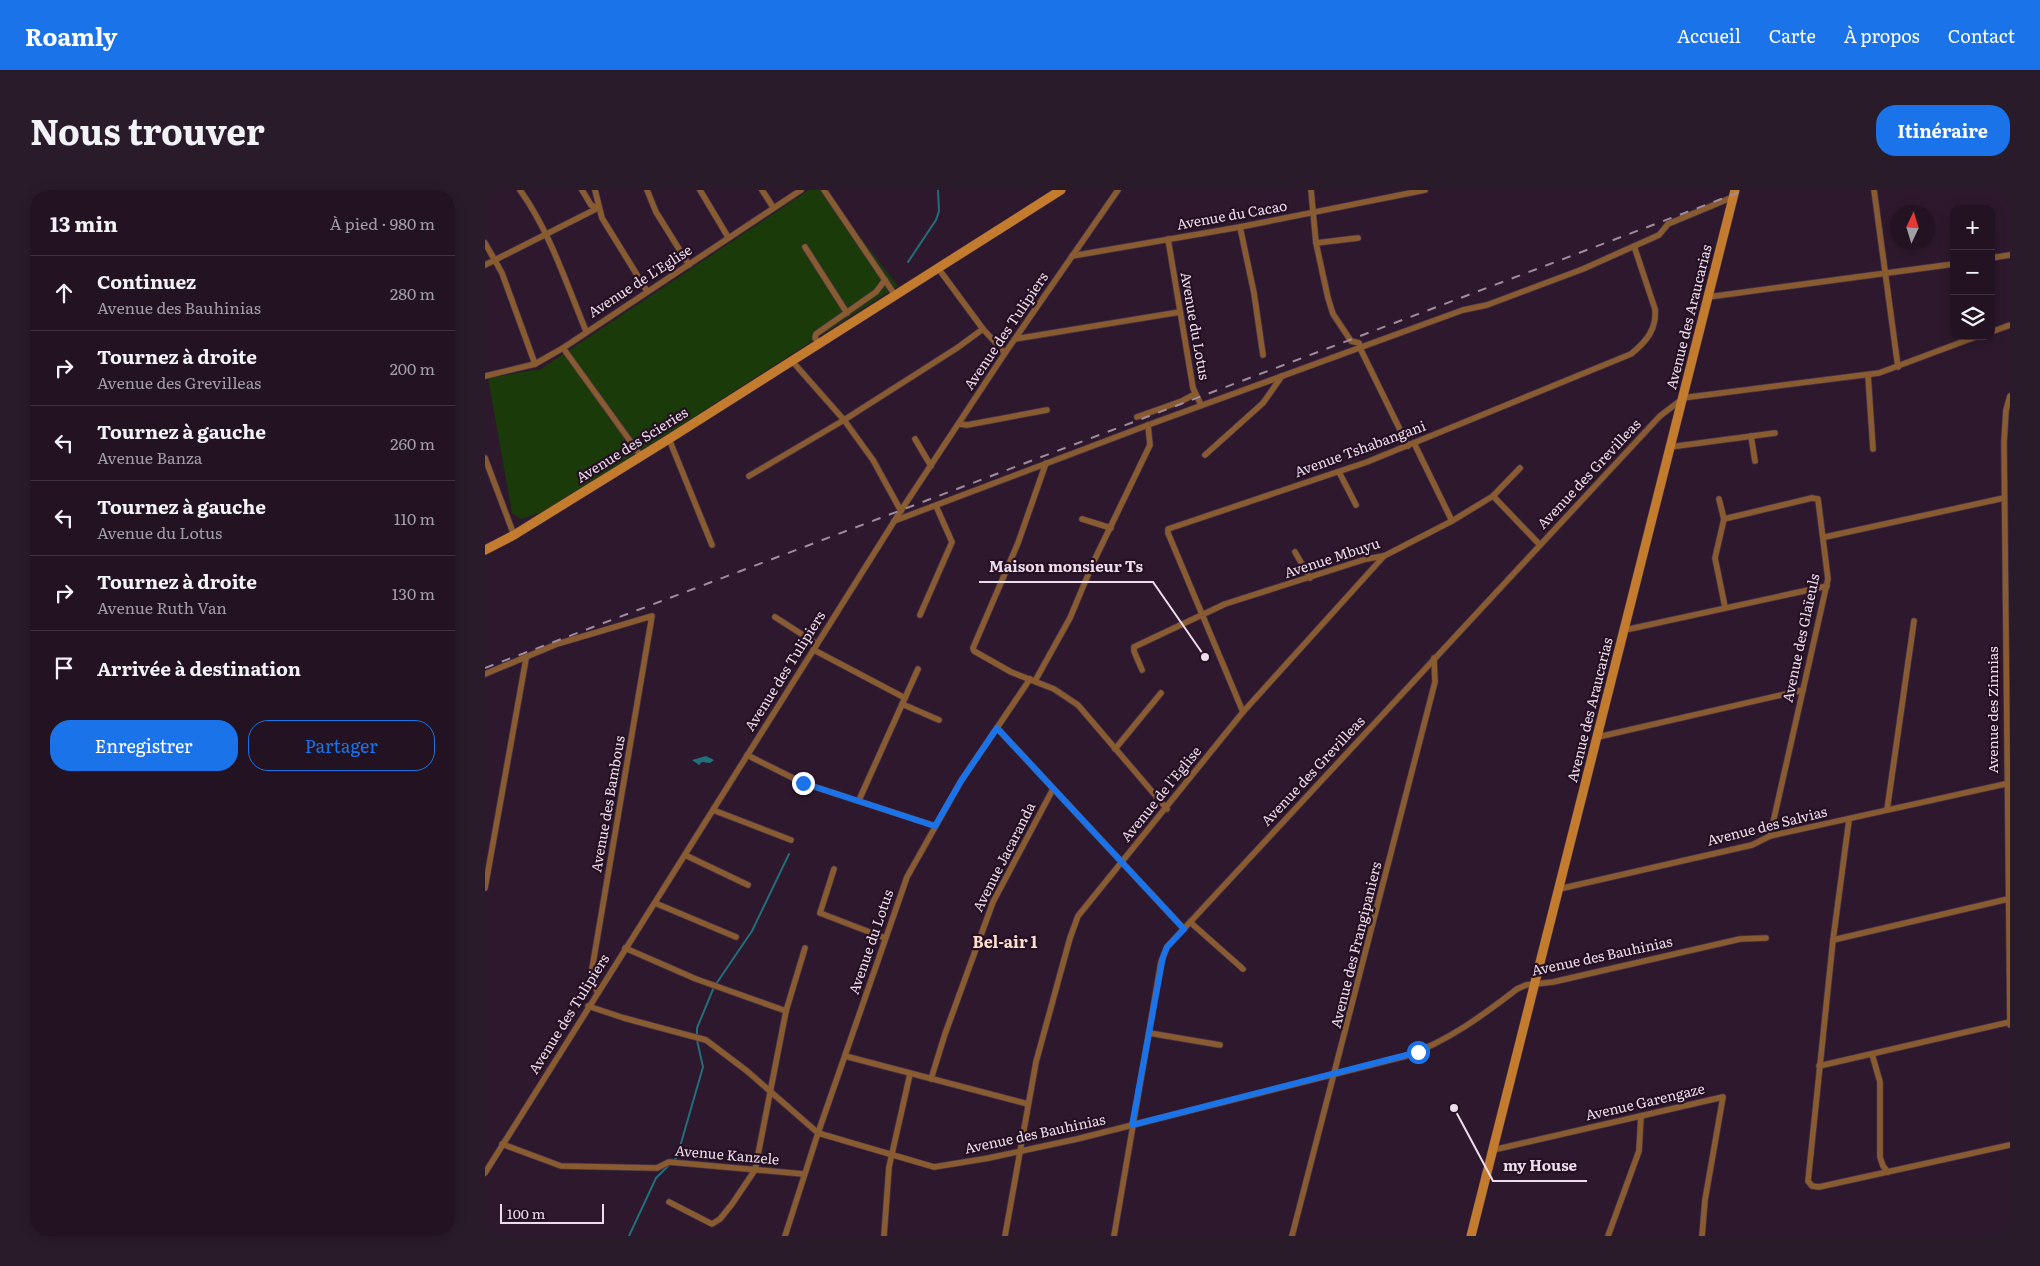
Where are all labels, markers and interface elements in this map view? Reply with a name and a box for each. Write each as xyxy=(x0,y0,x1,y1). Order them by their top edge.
text: Roamly xyxy=(25,18,118,53)
text: Accueil xyxy=(1677,22,1741,49)
text: Carte xyxy=(1769,22,1816,49)
text: À propos xyxy=(1844,22,1920,49)
text: Contact xyxy=(1948,22,2015,49)
text: Nous trouver xyxy=(30,104,265,156)
button: Itinéraire xyxy=(1876,105,2010,156)
street label: Avenue du Cacao xyxy=(1175,194,1289,234)
north arrow xyxy=(1890,205,1935,250)
map controls xyxy=(1950,205,1995,340)
button: + xyxy=(1950,205,1995,250)
text: 13 min xyxy=(50,207,118,238)
text: À pied · 980 m xyxy=(330,211,435,235)
street label: Avenue de L'Eglise xyxy=(584,239,695,321)
street label: Avenue des Araucarias xyxy=(1660,242,1716,391)
button: − xyxy=(1950,250,1995,295)
text: Continuez xyxy=(97,267,196,295)
street label: Avenue des Tulipiers xyxy=(958,268,1052,393)
street label: Avenue du Lotus xyxy=(1177,270,1215,382)
icon: ahead xyxy=(50,279,78,307)
text: 280 m xyxy=(390,281,435,305)
text: Avenue des Bauhinias xyxy=(97,295,261,319)
button: layers xyxy=(1950,295,1995,340)
text: Tournez à droite xyxy=(97,342,257,370)
icon: right xyxy=(50,354,78,382)
text: 200 m xyxy=(390,356,435,380)
text: Avenue des Grevilleas xyxy=(97,370,261,394)
street label: Avenue des Scieries xyxy=(572,402,691,487)
street label: Avenue des Grevilleas xyxy=(1532,414,1645,533)
street label: Avenue Tshabangani xyxy=(1291,415,1428,481)
text: Tournez à gauche xyxy=(97,417,266,445)
icon: left xyxy=(50,429,78,457)
text: 260 m xyxy=(390,431,435,455)
text: Avenue Banza xyxy=(97,445,202,469)
text: Tournez à gauche xyxy=(97,492,266,520)
icon: left xyxy=(50,504,78,532)
text: 110 m xyxy=(394,506,435,530)
text: Avenue du Lotus xyxy=(97,520,222,544)
street label: Avenue Mbuyu xyxy=(1281,532,1382,582)
callout: Maison monsieur Ts xyxy=(979,552,1153,582)
text: Maison monsieur Ts xyxy=(989,554,1144,577)
text: Tournez à droite xyxy=(97,567,257,595)
street label: Avenue des Glaïeuls xyxy=(1777,572,1823,704)
icon: right xyxy=(50,579,78,607)
text: 130 m xyxy=(392,581,435,605)
text: Avenue Ruth Van xyxy=(97,595,227,619)
street label: Avenue des Tulipiers xyxy=(739,607,829,734)
street label: Avenue des Araucarias xyxy=(1561,635,1617,784)
street label: Avenue des Zinnias xyxy=(1982,646,2002,774)
icon: arrive xyxy=(50,654,78,682)
text: Arrivée à destination xyxy=(97,654,301,682)
street label: Avenue des Grevilleas xyxy=(1256,711,1369,830)
button: Enregistrer xyxy=(50,720,238,771)
button: Partager xyxy=(248,720,435,771)
street label: Avenue des Bambous xyxy=(585,734,629,874)
street label: Avenue de l'Eglise xyxy=(1115,741,1205,846)
route end xyxy=(792,772,815,795)
street label: Avenue Jacaranda xyxy=(967,798,1040,915)
street label: Avenue des Salvias xyxy=(1705,800,1829,850)
street label: Avenue des Frangipaniers xyxy=(1325,860,1385,1030)
street label: Avenue du Lotus xyxy=(843,887,897,997)
district label: Bel-air 1 xyxy=(973,929,1038,953)
street label: Avenue des Bauhinias xyxy=(1530,930,1674,980)
street label: Avenue des Tulipiers xyxy=(523,950,613,1077)
route start xyxy=(1407,1041,1430,1064)
street label: Avenue Garengaze xyxy=(1583,1078,1706,1124)
street label: Avenue des Bauhinias xyxy=(963,1108,1107,1158)
street label: Avenue Kanzele xyxy=(674,1139,780,1169)
callout: my House xyxy=(1493,1151,1587,1181)
text: my House xyxy=(1503,1153,1578,1176)
scale bar xyxy=(500,1201,604,1224)
text: 100 m xyxy=(507,1203,545,1223)

